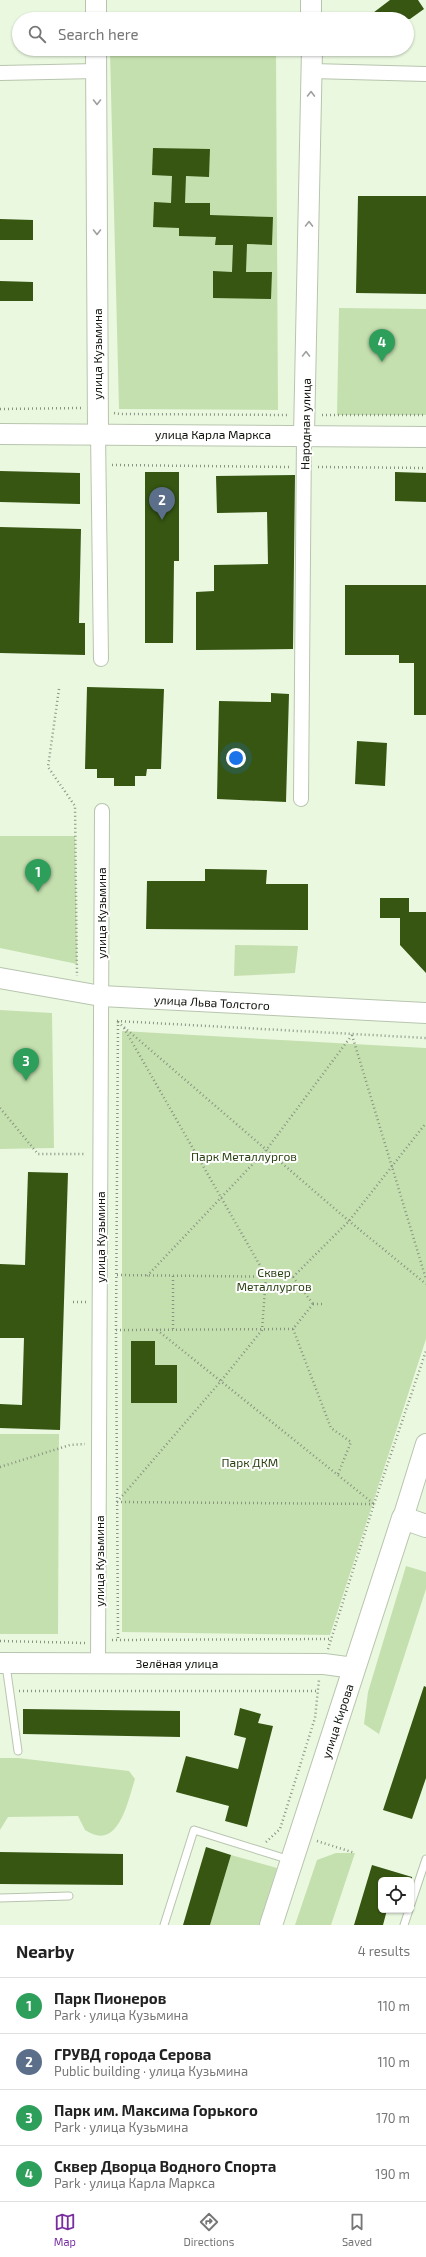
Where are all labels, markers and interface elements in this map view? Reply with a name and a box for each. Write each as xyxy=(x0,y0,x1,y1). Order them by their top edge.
search box xyxy=(12,12,414,56)
icon: search xyxy=(26,23,48,45)
text: Search here xyxy=(58,25,139,43)
one-way arrow xyxy=(307,91,316,97)
one-way arrow xyxy=(93,99,101,105)
one-way arrow xyxy=(304,221,313,227)
one-way arrow xyxy=(93,229,101,235)
street label: улица Кузьмина xyxy=(90,308,105,400)
pin: 4 xyxy=(369,329,395,362)
one-way arrow xyxy=(302,351,310,357)
street label: Народная улица xyxy=(297,378,314,470)
street label: улица Карла Маркса xyxy=(155,427,271,442)
pin: 2 xyxy=(149,487,175,520)
your location xyxy=(226,748,246,768)
pin: 1 xyxy=(25,859,51,892)
street label: улица Кузьмина xyxy=(94,867,109,959)
street label: улица Льва Толстого xyxy=(154,992,270,1013)
pin: 3 xyxy=(13,1048,39,1081)
park label: Парк Металлургов xyxy=(191,1149,297,1164)
street label: улица Кузьмина xyxy=(93,1191,108,1283)
park label: Сквер Металлургов xyxy=(236,1265,312,1294)
park label: Парк ДКМ xyxy=(222,1455,278,1469)
street label: улица Кузьмина xyxy=(92,1515,107,1607)
street label: Зелёная улица xyxy=(136,1656,218,1671)
street label: улица Кирова xyxy=(318,1682,357,1760)
map controls xyxy=(378,1877,414,1913)
button: locate xyxy=(378,1877,414,1913)
text: Nearby xyxy=(16,1941,74,1961)
text: 4 results xyxy=(358,1943,410,1959)
text: Парк Пионеров xyxy=(54,1989,166,2007)
text: 1 xyxy=(26,1998,32,2014)
text: 110 m xyxy=(378,1998,410,2014)
text: Park · улица Кузьмина xyxy=(54,2007,188,2023)
text: ГРУВД города Серова xyxy=(54,2045,211,2063)
text: 2 xyxy=(25,2054,33,2070)
text: 110 m xyxy=(378,2054,410,2070)
text: Public building · улица Кузьмина xyxy=(54,2063,248,2079)
text: Парк им. Максима Горького xyxy=(54,2101,258,2119)
text: 3 xyxy=(25,2110,33,2126)
text: 170 m xyxy=(376,2110,410,2126)
text: Park · улица Кузьмина xyxy=(54,2119,188,2135)
text: Сквер Дворца Водного Спорта xyxy=(54,2157,276,2175)
text: 4 xyxy=(25,2166,33,2182)
text: 190 m xyxy=(375,2166,410,2182)
text: Park · улица Карла Маркса xyxy=(54,2175,215,2191)
tab: Map xyxy=(54,2211,76,2248)
tab: Directions xyxy=(184,2211,234,2248)
tab: Saved xyxy=(342,2211,372,2248)

